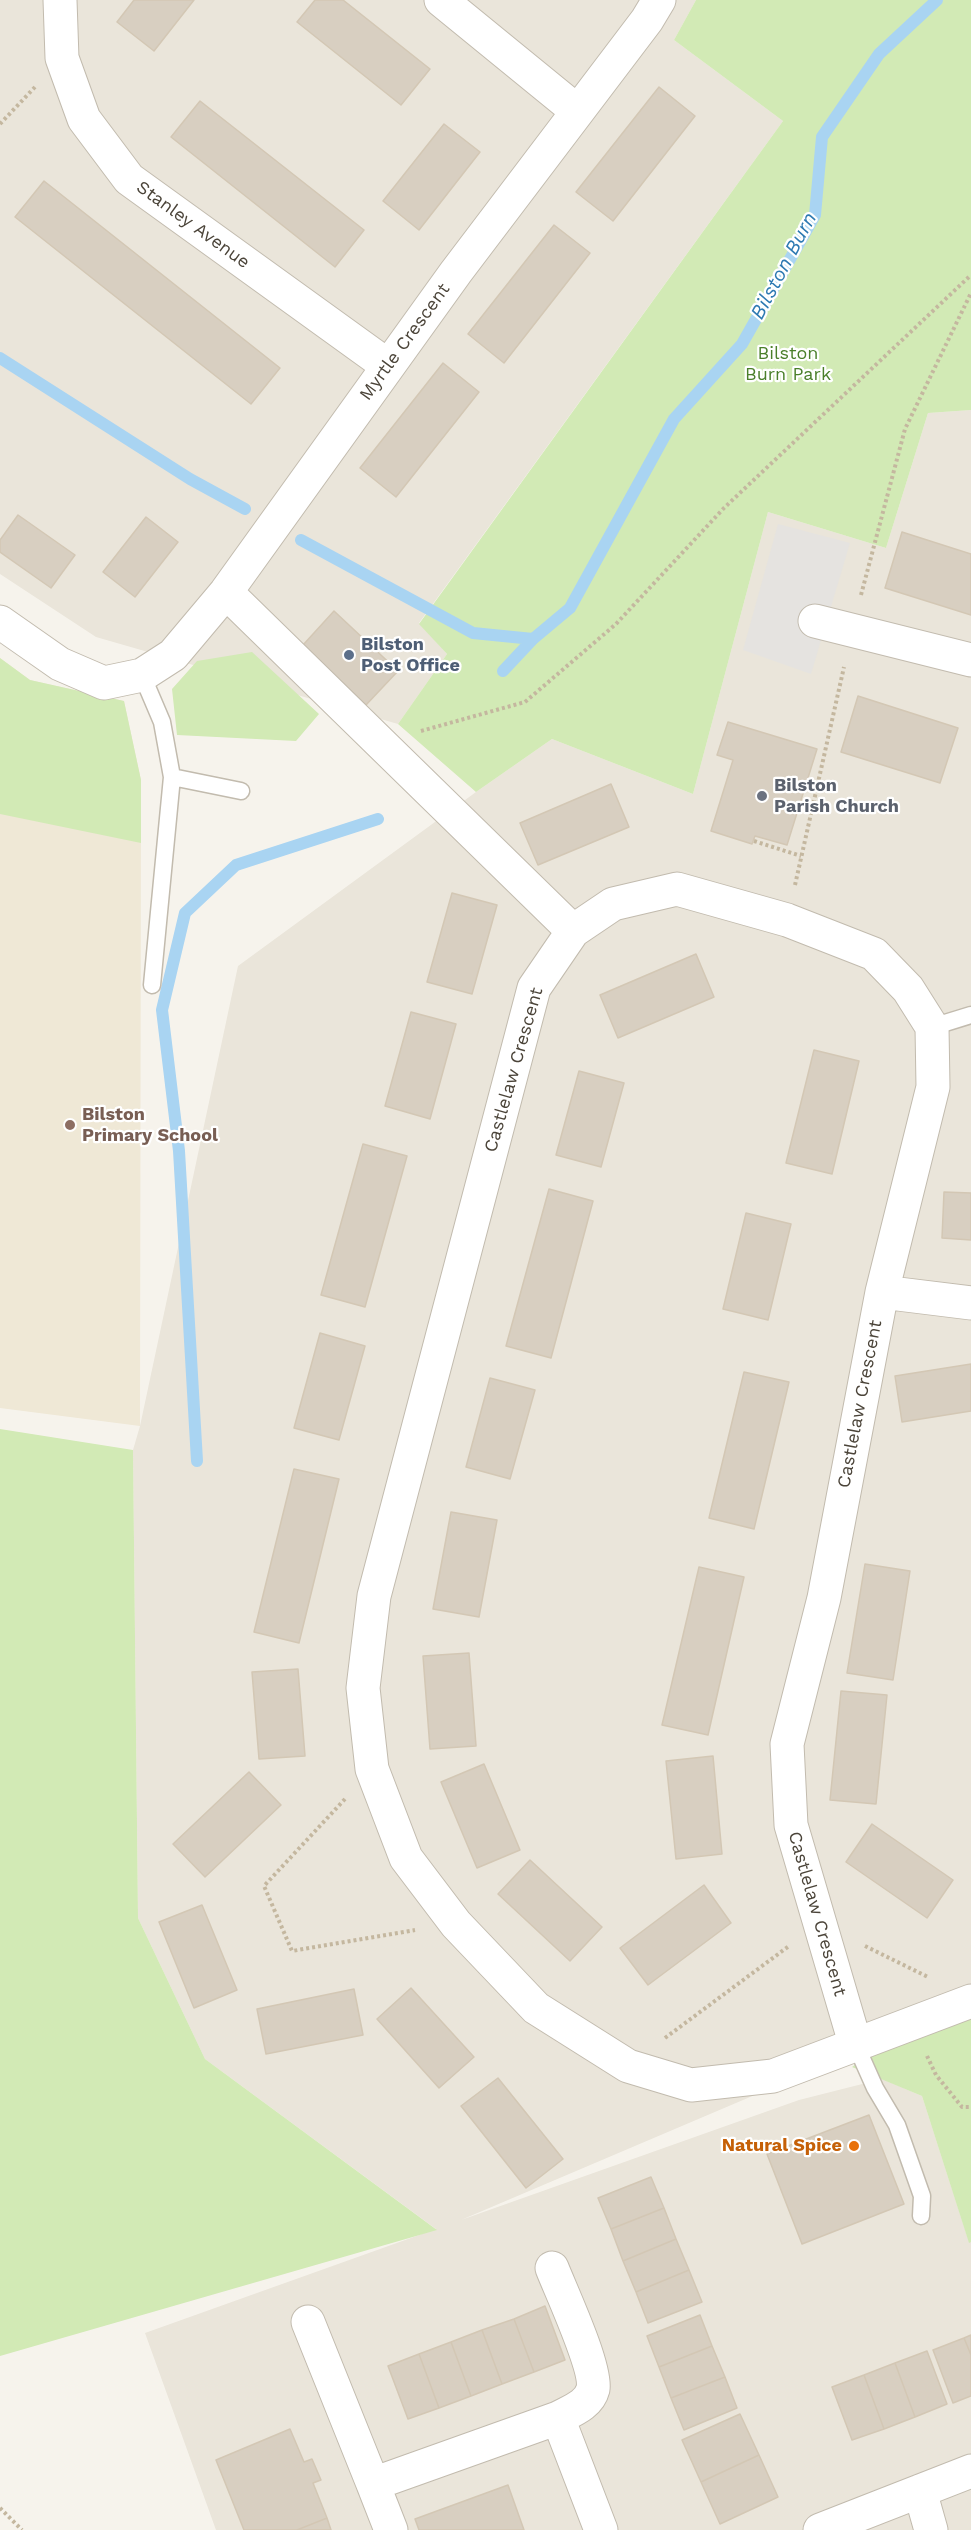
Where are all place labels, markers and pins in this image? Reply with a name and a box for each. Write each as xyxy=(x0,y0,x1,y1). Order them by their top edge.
place label: Bilston Post Office xyxy=(361,634,460,676)
marker: Bilston Post Office xyxy=(342,648,356,662)
place label: Bilston Parish Church xyxy=(774,775,899,818)
marker: Bilston Parish Church xyxy=(755,789,769,803)
place label: Bilston Primary School xyxy=(82,1104,218,1146)
marker: Bilston Primary School xyxy=(63,1118,77,1132)
place label: Natural Spice xyxy=(722,2135,842,2157)
marker: Natural Spice xyxy=(847,2139,861,2153)

